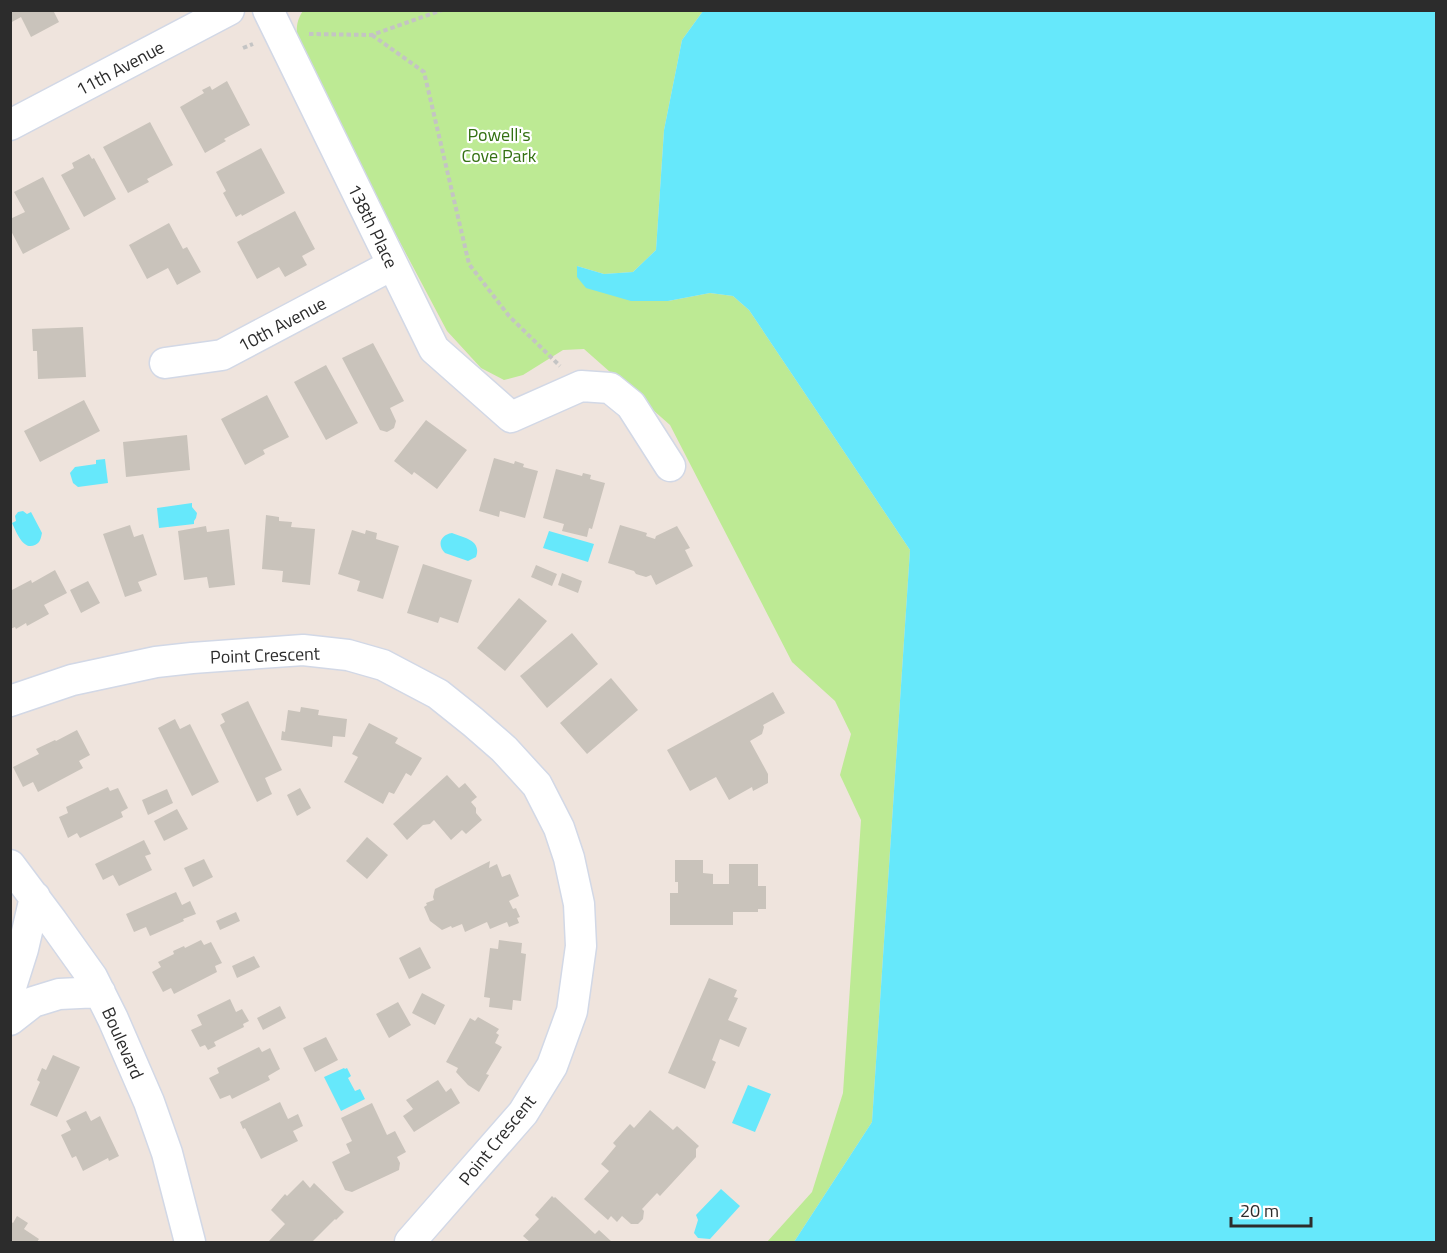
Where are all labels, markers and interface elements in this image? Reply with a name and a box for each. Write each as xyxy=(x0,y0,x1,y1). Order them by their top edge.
street label: 11th Avenue xyxy=(71,33,169,103)
park label: Powell's Cove Park xyxy=(462,121,537,169)
street label: 138th Place xyxy=(341,179,405,273)
street label: 10th Avenue xyxy=(233,289,331,359)
street label: Point Crescent xyxy=(210,640,321,670)
street label: Boulevard xyxy=(95,1003,151,1083)
street label: Point Crescent xyxy=(452,1088,543,1191)
scale bar xyxy=(1231,1190,1310,1228)
text: 20 m xyxy=(1240,1197,1279,1224)

